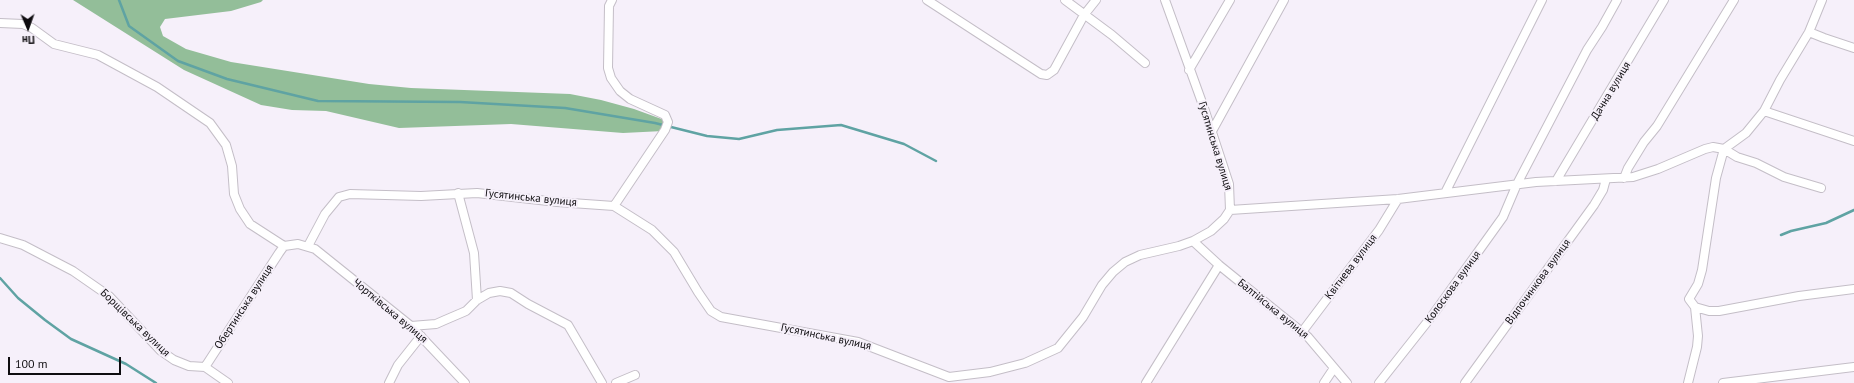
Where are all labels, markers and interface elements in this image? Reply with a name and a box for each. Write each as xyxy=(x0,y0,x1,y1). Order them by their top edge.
north arrow xyxy=(8,8,48,48)
text: Пн xyxy=(22,33,35,47)
street label: Дачна вулиця xyxy=(1588,59,1634,123)
street label: Гусятинська вулиця xyxy=(1195,100,1235,192)
street label: Гусятинська вулиця xyxy=(484,187,578,209)
street label: Квітнева вулиця xyxy=(1322,232,1380,302)
street label: Відпочинкова вулиця xyxy=(1503,237,1573,327)
street label: Колоскова вулиця xyxy=(1422,248,1484,326)
street label: Обертинська вулиця xyxy=(212,262,276,352)
street label: Чортківська вулиця xyxy=(350,276,430,346)
street label: Балтійська вулиця xyxy=(1235,276,1311,342)
street label: Борщівська вулиця xyxy=(97,286,173,360)
street label: Гусятинська вулиця xyxy=(780,321,872,353)
scale bar xyxy=(10,349,123,375)
text: 100 m xyxy=(15,356,48,371)

